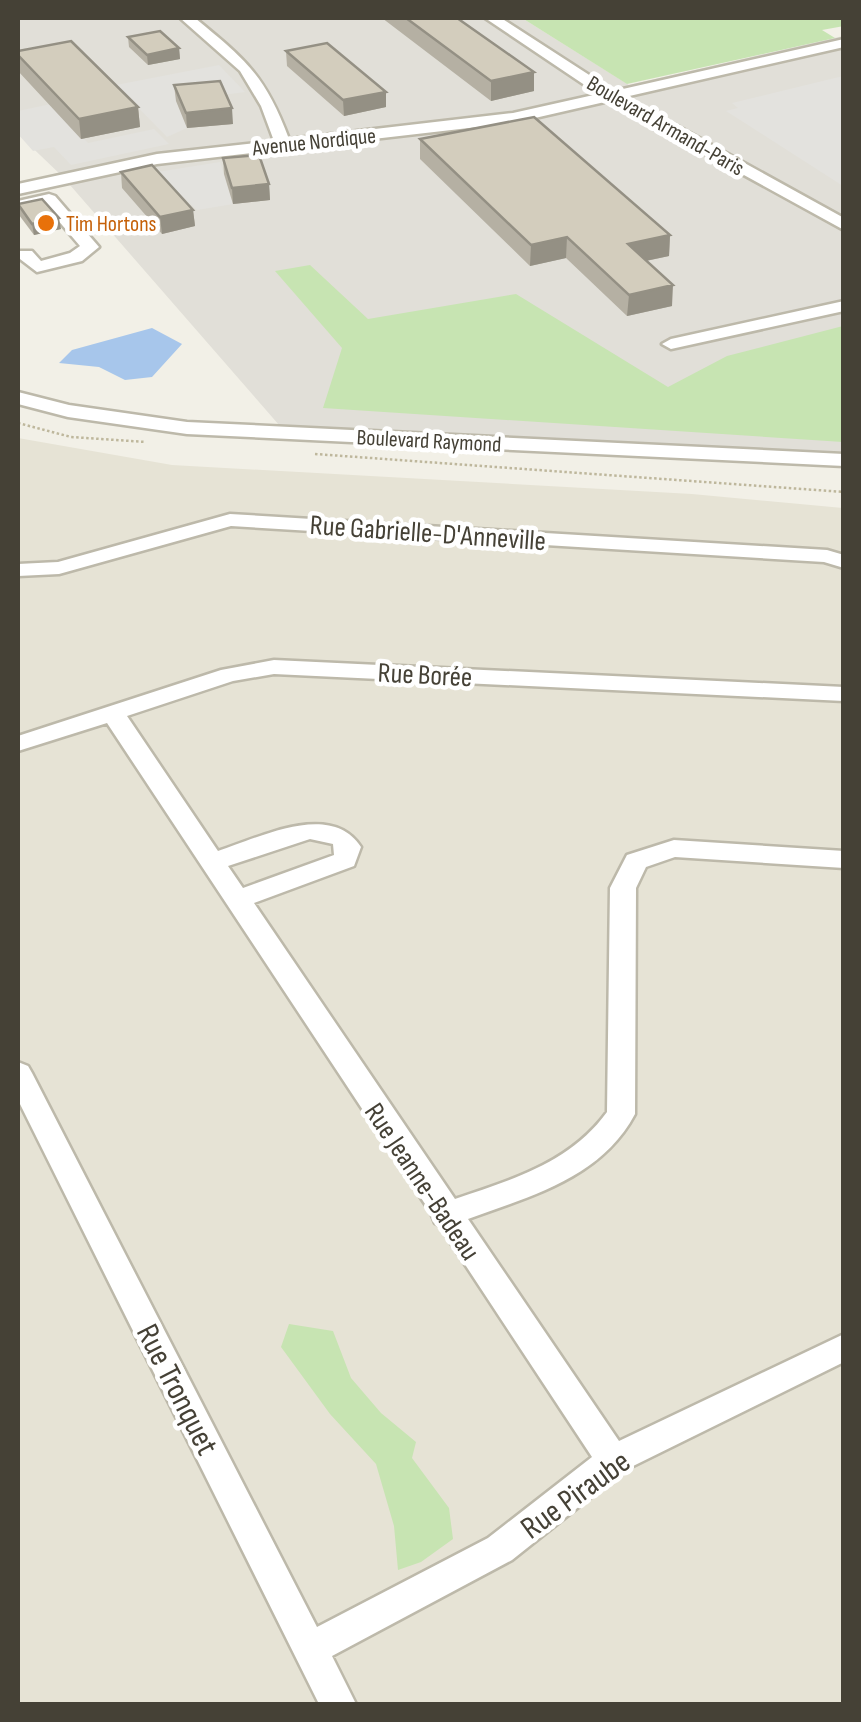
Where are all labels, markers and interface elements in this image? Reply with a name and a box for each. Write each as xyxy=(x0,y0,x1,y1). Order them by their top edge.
street label: Boulevard Armand-Paris xyxy=(582,70,749,182)
street label: Avenue Nordique xyxy=(250,123,377,163)
place label: Tim Hortons xyxy=(66,211,157,238)
marker: Tim Hortons xyxy=(35,212,57,234)
street label: Boulevard Raymond xyxy=(356,424,502,459)
street label: Rue Gabrielle-D'Anneville xyxy=(309,509,547,558)
street label: Rue Borée xyxy=(377,657,473,694)
street label: Rue Jeanne-Badeau xyxy=(357,1097,486,1267)
street label: Rue Tronquet xyxy=(127,1318,226,1462)
street label: Rue Piraube xyxy=(513,1442,638,1548)

